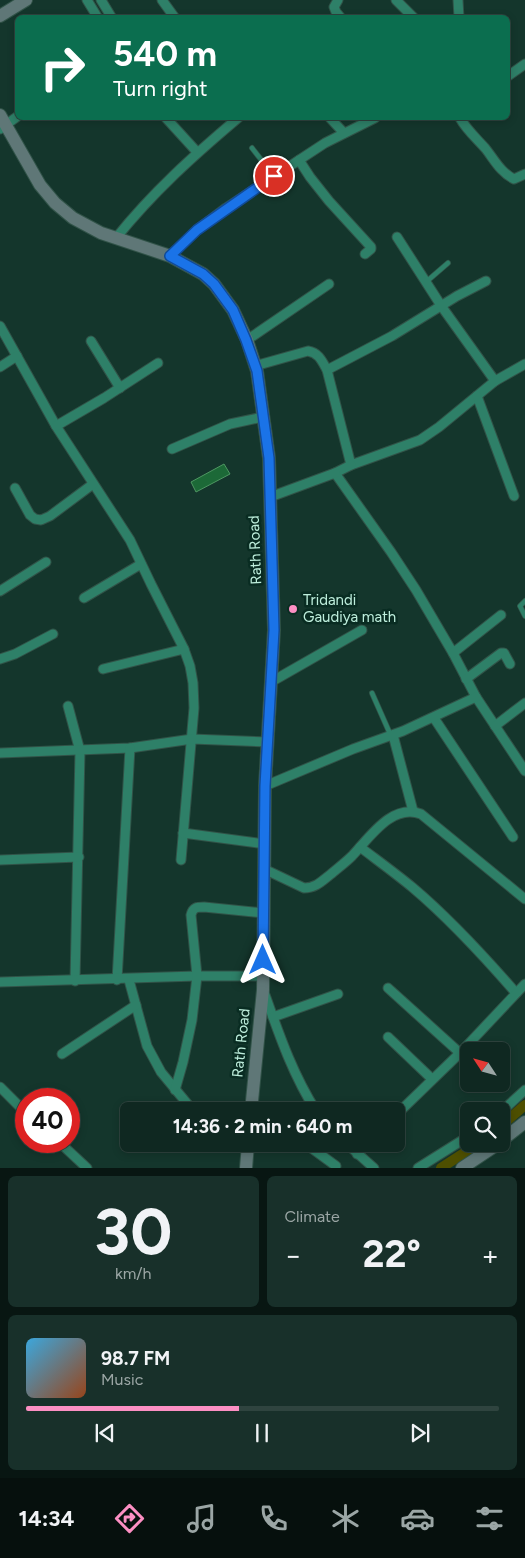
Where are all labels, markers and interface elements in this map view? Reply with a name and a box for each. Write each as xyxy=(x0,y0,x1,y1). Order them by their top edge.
text: 540 m xyxy=(113,33,217,75)
icon: right xyxy=(30,35,95,100)
text: Turn right xyxy=(113,75,208,102)
pin xyxy=(253,155,295,197)
icon: arrive xyxy=(260,162,288,190)
street label: Rath Road xyxy=(245,515,265,585)
place label: Tridandi Gaudiya math xyxy=(303,591,396,626)
marker: Tridandi Gaudiya math xyxy=(287,603,299,615)
position arrow xyxy=(236,933,288,985)
street label: Rath Road xyxy=(228,1008,254,1078)
north arrow xyxy=(460,1042,510,1092)
map controls xyxy=(460,1042,510,1152)
speed limit sign: 40 xyxy=(15,1088,80,1153)
button: search xyxy=(460,1102,510,1152)
text: 14:36 · 2 min · 640 m xyxy=(173,1115,352,1138)
text: 30 xyxy=(94,1192,172,1270)
text: Climate xyxy=(285,1207,340,1226)
text: 22° xyxy=(363,1231,421,1277)
text: − xyxy=(285,1238,302,1272)
text: + xyxy=(482,1238,499,1272)
text: km/h xyxy=(115,1264,152,1283)
text: 98.7 FM xyxy=(101,1347,170,1370)
text: Music xyxy=(101,1370,143,1389)
icon: previous xyxy=(91,1419,119,1447)
icon: pause xyxy=(248,1419,276,1447)
icon: next xyxy=(406,1419,434,1447)
icon: directions xyxy=(112,1501,147,1536)
icon: music xyxy=(184,1501,219,1536)
icon: phone xyxy=(256,1501,291,1536)
icon: climate xyxy=(328,1501,363,1536)
icon: car xyxy=(400,1501,435,1536)
icon: filters xyxy=(472,1501,507,1536)
text: 14:34 xyxy=(19,1505,75,1532)

